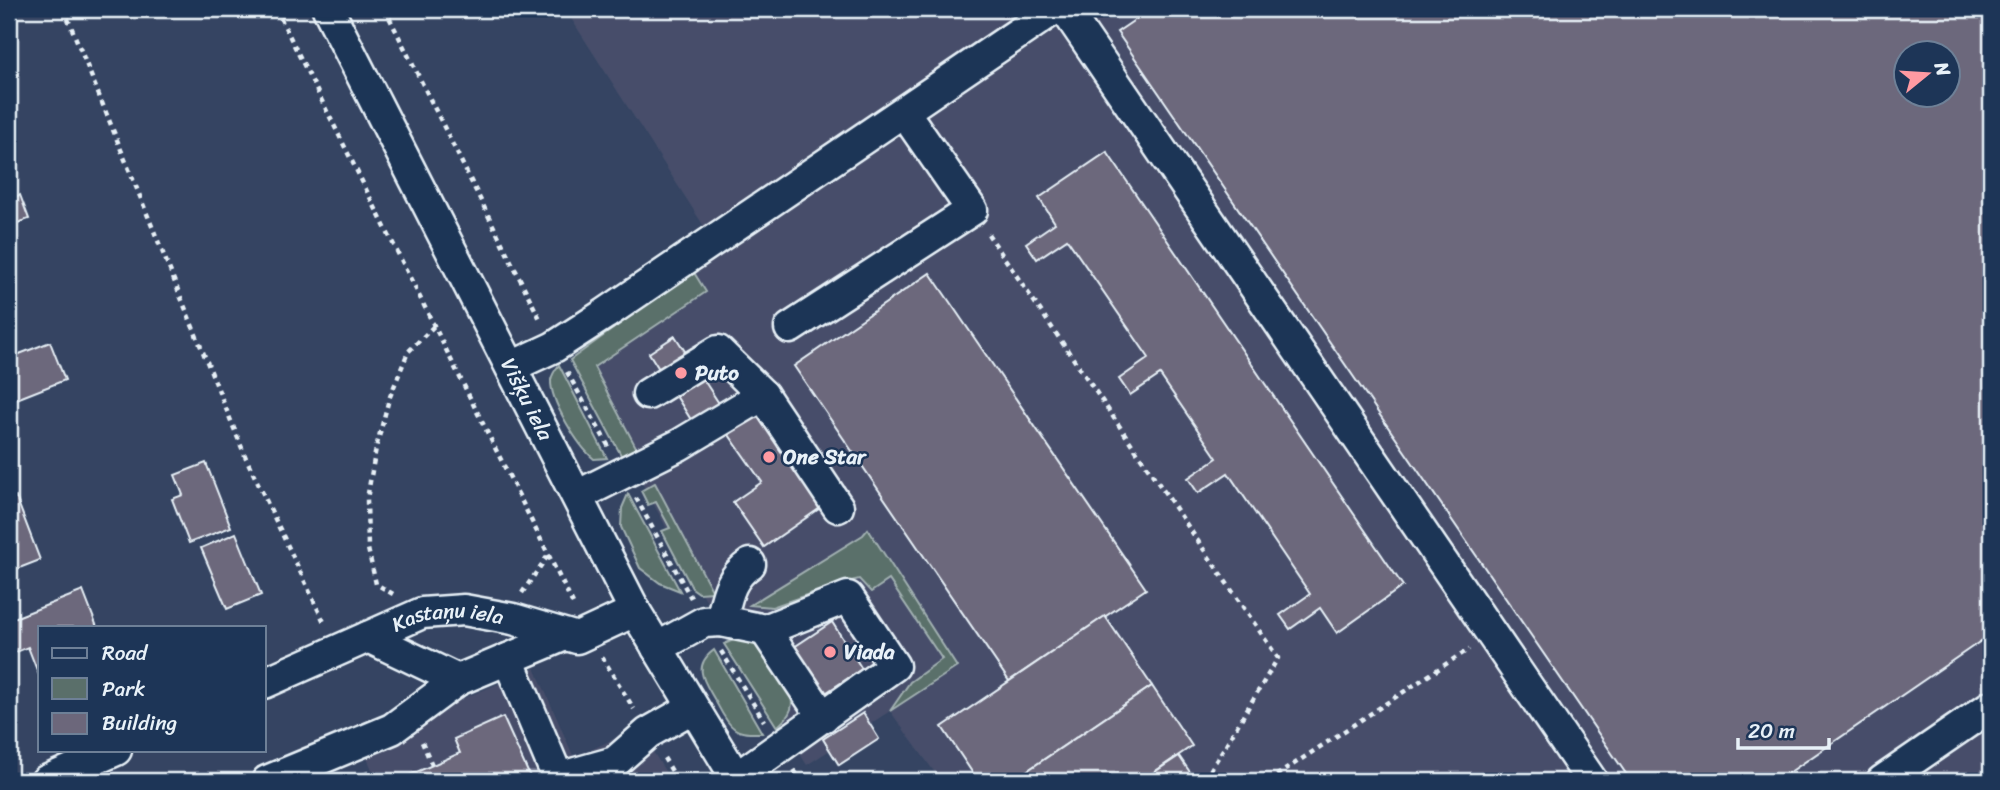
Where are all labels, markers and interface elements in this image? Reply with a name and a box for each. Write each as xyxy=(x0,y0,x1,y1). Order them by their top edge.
north arrow xyxy=(1892,38,1962,108)
text: N xyxy=(1925,57,1961,81)
street label: Višķu iela xyxy=(490,351,564,448)
place label: Puto xyxy=(695,354,739,392)
marker: Puto xyxy=(673,365,689,381)
place label: One Star xyxy=(783,438,867,476)
marker: One Star xyxy=(761,449,777,465)
street label: Kastaņu iela xyxy=(385,591,507,643)
legend xyxy=(38,626,266,752)
place label: Viada xyxy=(844,633,895,671)
text: Road xyxy=(102,634,149,672)
marker: Viada xyxy=(822,644,838,660)
text: Park xyxy=(102,670,145,708)
text: Building xyxy=(102,704,178,742)
scale bar xyxy=(1738,706,1828,750)
text: 20 m xyxy=(1748,712,1795,750)

